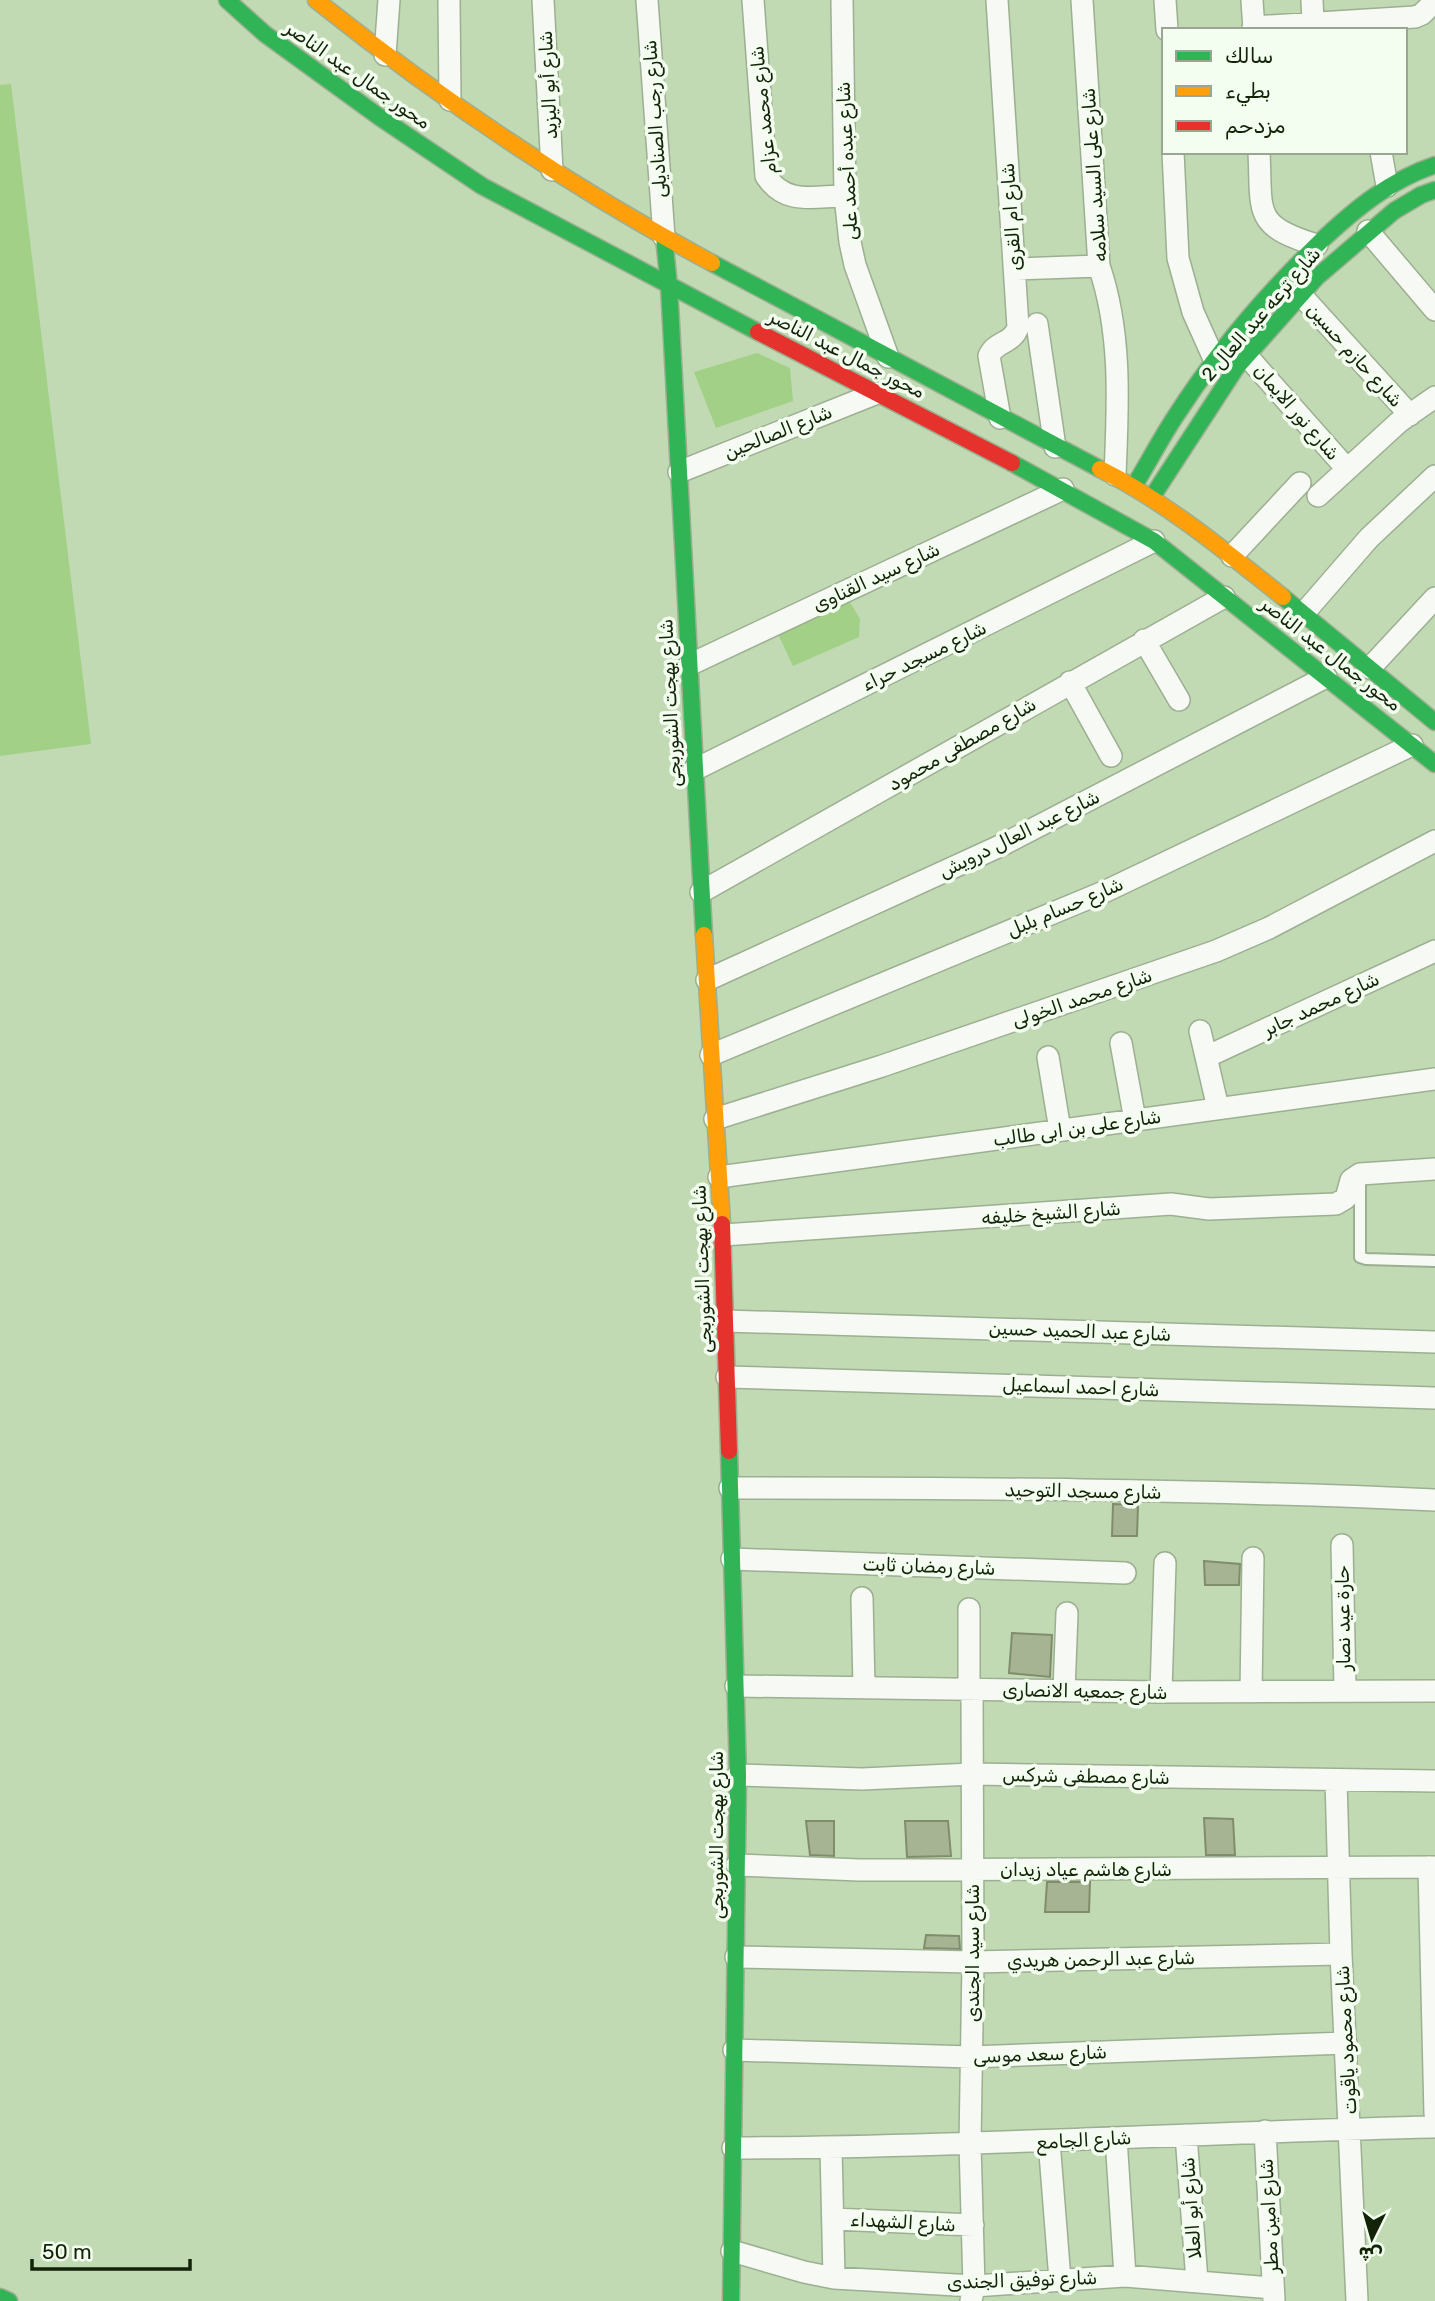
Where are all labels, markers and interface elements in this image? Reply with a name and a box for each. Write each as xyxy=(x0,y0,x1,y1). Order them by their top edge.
street label: محور جمال عبد الناصر xyxy=(280,16,435,134)
legend xyxy=(1162,28,1407,154)
street label: شارع أبو اليزيد xyxy=(534,30,564,140)
street label: شارع رجب الصناديلى xyxy=(638,39,674,199)
text: سالك xyxy=(1225,43,1273,68)
street label: شارع محمد عزام xyxy=(745,45,783,175)
text: بطيء xyxy=(1225,78,1271,107)
street label: شارع عبده أحمد على xyxy=(831,81,865,241)
street label: شارع على السيد سلامه xyxy=(1076,87,1114,263)
text: مزدحم xyxy=(1225,113,1285,140)
street label: شارع ام القرى xyxy=(996,162,1028,272)
street label: شارع ترعه عبد العال 2 xyxy=(1197,242,1327,387)
street label: شارع حازم حسين xyxy=(1301,298,1408,413)
street label: محور جمال عبد الناصر xyxy=(764,304,929,403)
street label: شارع نور الايمان xyxy=(1247,359,1345,466)
street label: شارع الصالحين xyxy=(720,400,836,466)
street label: شارع سيد القناوى xyxy=(809,537,944,618)
street label: محور جمال عبد الناصر xyxy=(1255,591,1406,716)
street label: شارع مسجد حراء xyxy=(858,616,991,698)
street label: شارع بهجت الشوربجى xyxy=(654,618,688,788)
street label: شارع مصطفى محمود xyxy=(884,692,1041,797)
street label: شارع عبد العال درويش xyxy=(935,785,1104,885)
street label: شارع حسام بلبل xyxy=(1003,872,1128,944)
street label: شارع محمد الخولى xyxy=(1009,963,1156,1035)
street label: شارع محمد جابر xyxy=(1258,967,1384,1043)
street label: شارع على بن ابى طالب xyxy=(992,1105,1163,1153)
street label: شارع بهجت الشوربجى xyxy=(688,1184,718,1354)
street label: شارع الشيخ خليفه xyxy=(980,1197,1122,1231)
street label: شارع عبد الحميد حسين xyxy=(988,1316,1172,1348)
street label: شارع احمد اسماعيل xyxy=(1002,1373,1160,1403)
street label: شارع مسجد التوحيد xyxy=(1004,1478,1162,1506)
street label: شارع رمضان ثابت xyxy=(862,1552,996,1582)
street label: حارة عيد نصار xyxy=(1331,1565,1355,1672)
street label: شارع جمعيه الانصارى xyxy=(1002,1678,1168,1706)
street label: شارع بهجت الشوربجى xyxy=(705,1751,730,1919)
street label: شارع مصطفى شركس xyxy=(1002,1763,1170,1791)
street label: شارع هاشم عياد زيدان xyxy=(1000,1858,1172,1883)
street label: شارع سيد الجندى xyxy=(961,1884,986,2022)
street label: شارع عبد الرحمن هريدي xyxy=(1007,1946,1195,1974)
street label: شارع محمود ياقوت xyxy=(1331,1965,1363,2115)
street label: شارع سعد موسى xyxy=(973,2040,1108,2070)
street label: شارع الجامع xyxy=(1036,2126,1132,2156)
street label: شارع أبو العلا xyxy=(1176,2156,1208,2260)
street label: شارع امين مطر xyxy=(1255,2158,1286,2275)
north arrow xyxy=(1337,2203,1407,2273)
street label: شارع الشهداء xyxy=(849,2208,956,2238)
scale bar xyxy=(32,2228,189,2272)
text: 50 m xyxy=(42,2239,92,2264)
text: ش xyxy=(1358,2242,1384,2267)
street label: شارع توفيق الجندى xyxy=(946,2266,1098,2296)

